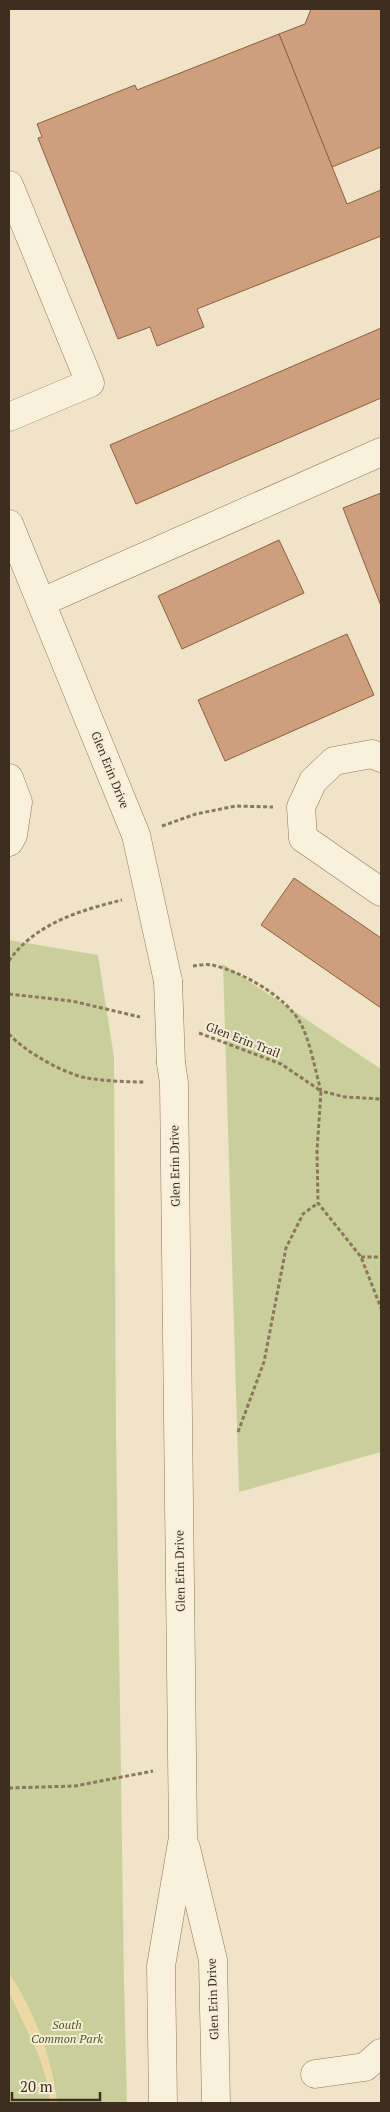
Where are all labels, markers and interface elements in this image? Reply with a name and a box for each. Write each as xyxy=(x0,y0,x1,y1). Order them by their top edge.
street label: Glen Erin Drive xyxy=(88,729,133,811)
street label: Glen Erin Trail xyxy=(204,1019,283,1061)
street label: Glen Erin Drive xyxy=(166,1125,183,1207)
street label: Glen Erin Drive xyxy=(171,1530,188,1612)
street label: Glen Erin Drive xyxy=(204,1958,221,2040)
park label: South Common Park xyxy=(31,2017,103,2046)
scale bar xyxy=(12,2070,100,2102)
text: 20 m xyxy=(20,2076,53,2096)

